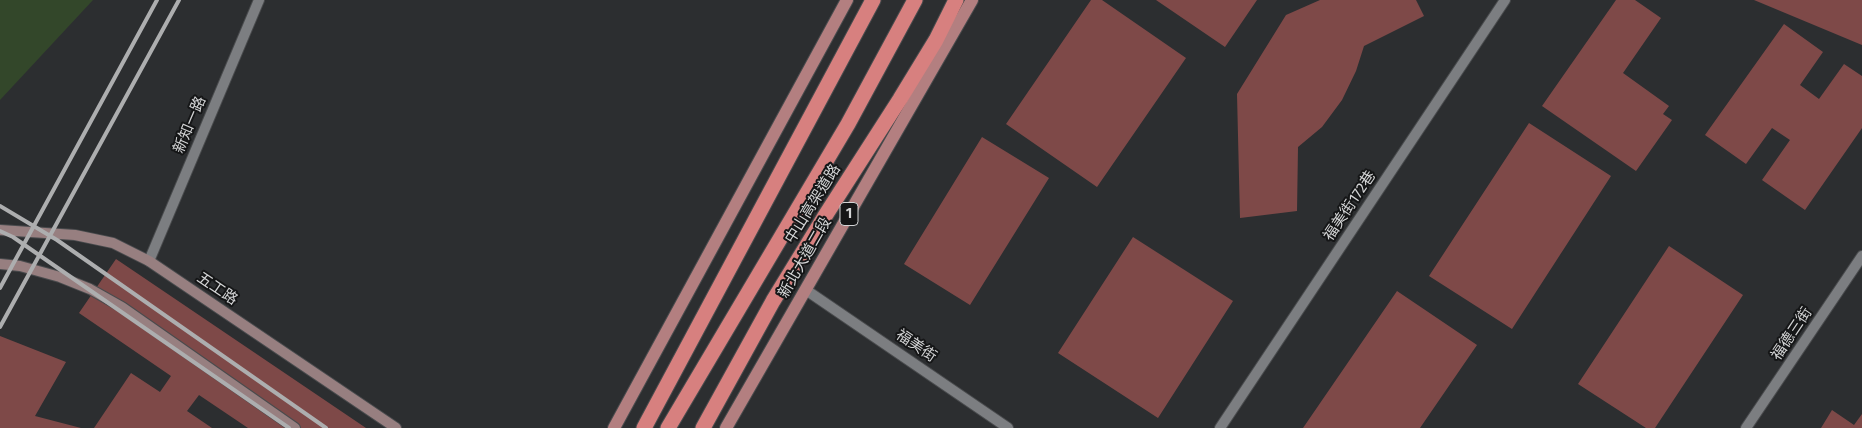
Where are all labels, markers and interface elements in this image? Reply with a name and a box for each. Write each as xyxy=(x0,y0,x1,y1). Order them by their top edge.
street label: 新知一路 xyxy=(170,94,210,156)
street label: 中山高架道路 xyxy=(782,161,844,247)
street label: 福美街172巷 xyxy=(1320,168,1380,244)
road number: 1 xyxy=(840,202,858,225)
street label: 新北大道二段 xyxy=(775,215,835,301)
street label: 五工路 xyxy=(193,269,241,309)
street label: 福德三街 xyxy=(1768,304,1816,364)
street label: 福美街 xyxy=(892,326,940,366)

